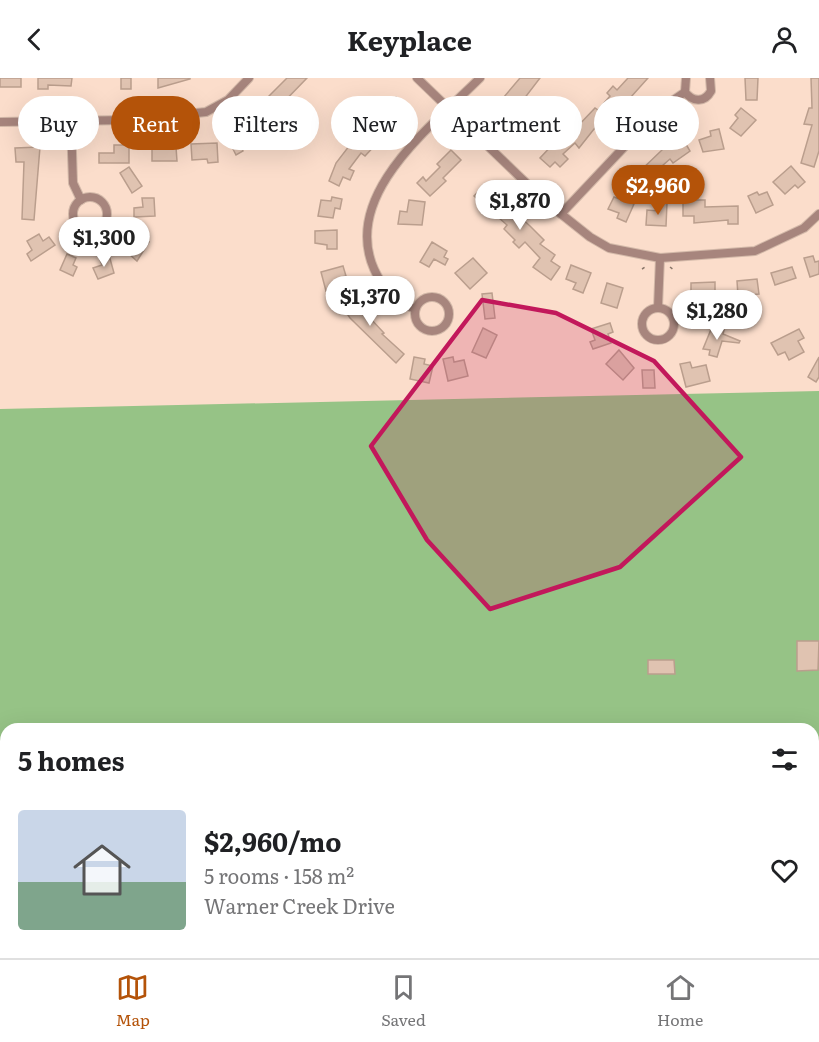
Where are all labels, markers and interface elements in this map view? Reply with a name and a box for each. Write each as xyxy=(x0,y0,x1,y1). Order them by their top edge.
text: Keyplace xyxy=(347,19,472,59)
icon: back xyxy=(18,23,51,56)
icon: person xyxy=(768,23,801,56)
chip: Buy xyxy=(18,96,99,150)
chip: Rent xyxy=(111,96,200,150)
chip: Filters xyxy=(212,96,319,150)
chip: New xyxy=(331,96,418,150)
chip: Apartment xyxy=(430,96,582,150)
chip: House xyxy=(594,96,699,150)
pin: $2,960 xyxy=(609,165,707,216)
text: $2,960 xyxy=(626,169,690,199)
pin: $1,870 xyxy=(471,180,569,231)
text: $1,870 xyxy=(489,184,551,214)
pin: $1,300 xyxy=(55,217,153,268)
text: $1,300 xyxy=(73,221,135,251)
pin: $1,370 xyxy=(321,276,419,327)
text: $1,370 xyxy=(340,280,400,310)
pin: $1,280 xyxy=(668,290,766,341)
text: $1,280 xyxy=(686,294,748,324)
text: 5 homes xyxy=(18,740,124,779)
icon: filters xyxy=(768,743,801,776)
text: $2,960/mo xyxy=(204,821,342,860)
icon: home xyxy=(66,834,138,906)
icon: heart xyxy=(768,854,801,887)
text: 5 rooms · 158 m² xyxy=(204,860,354,890)
text: Warner Creek Drive xyxy=(204,890,395,920)
tab: Map xyxy=(116,971,150,1031)
tab: Saved xyxy=(381,971,426,1031)
tab: Home xyxy=(657,971,703,1031)

